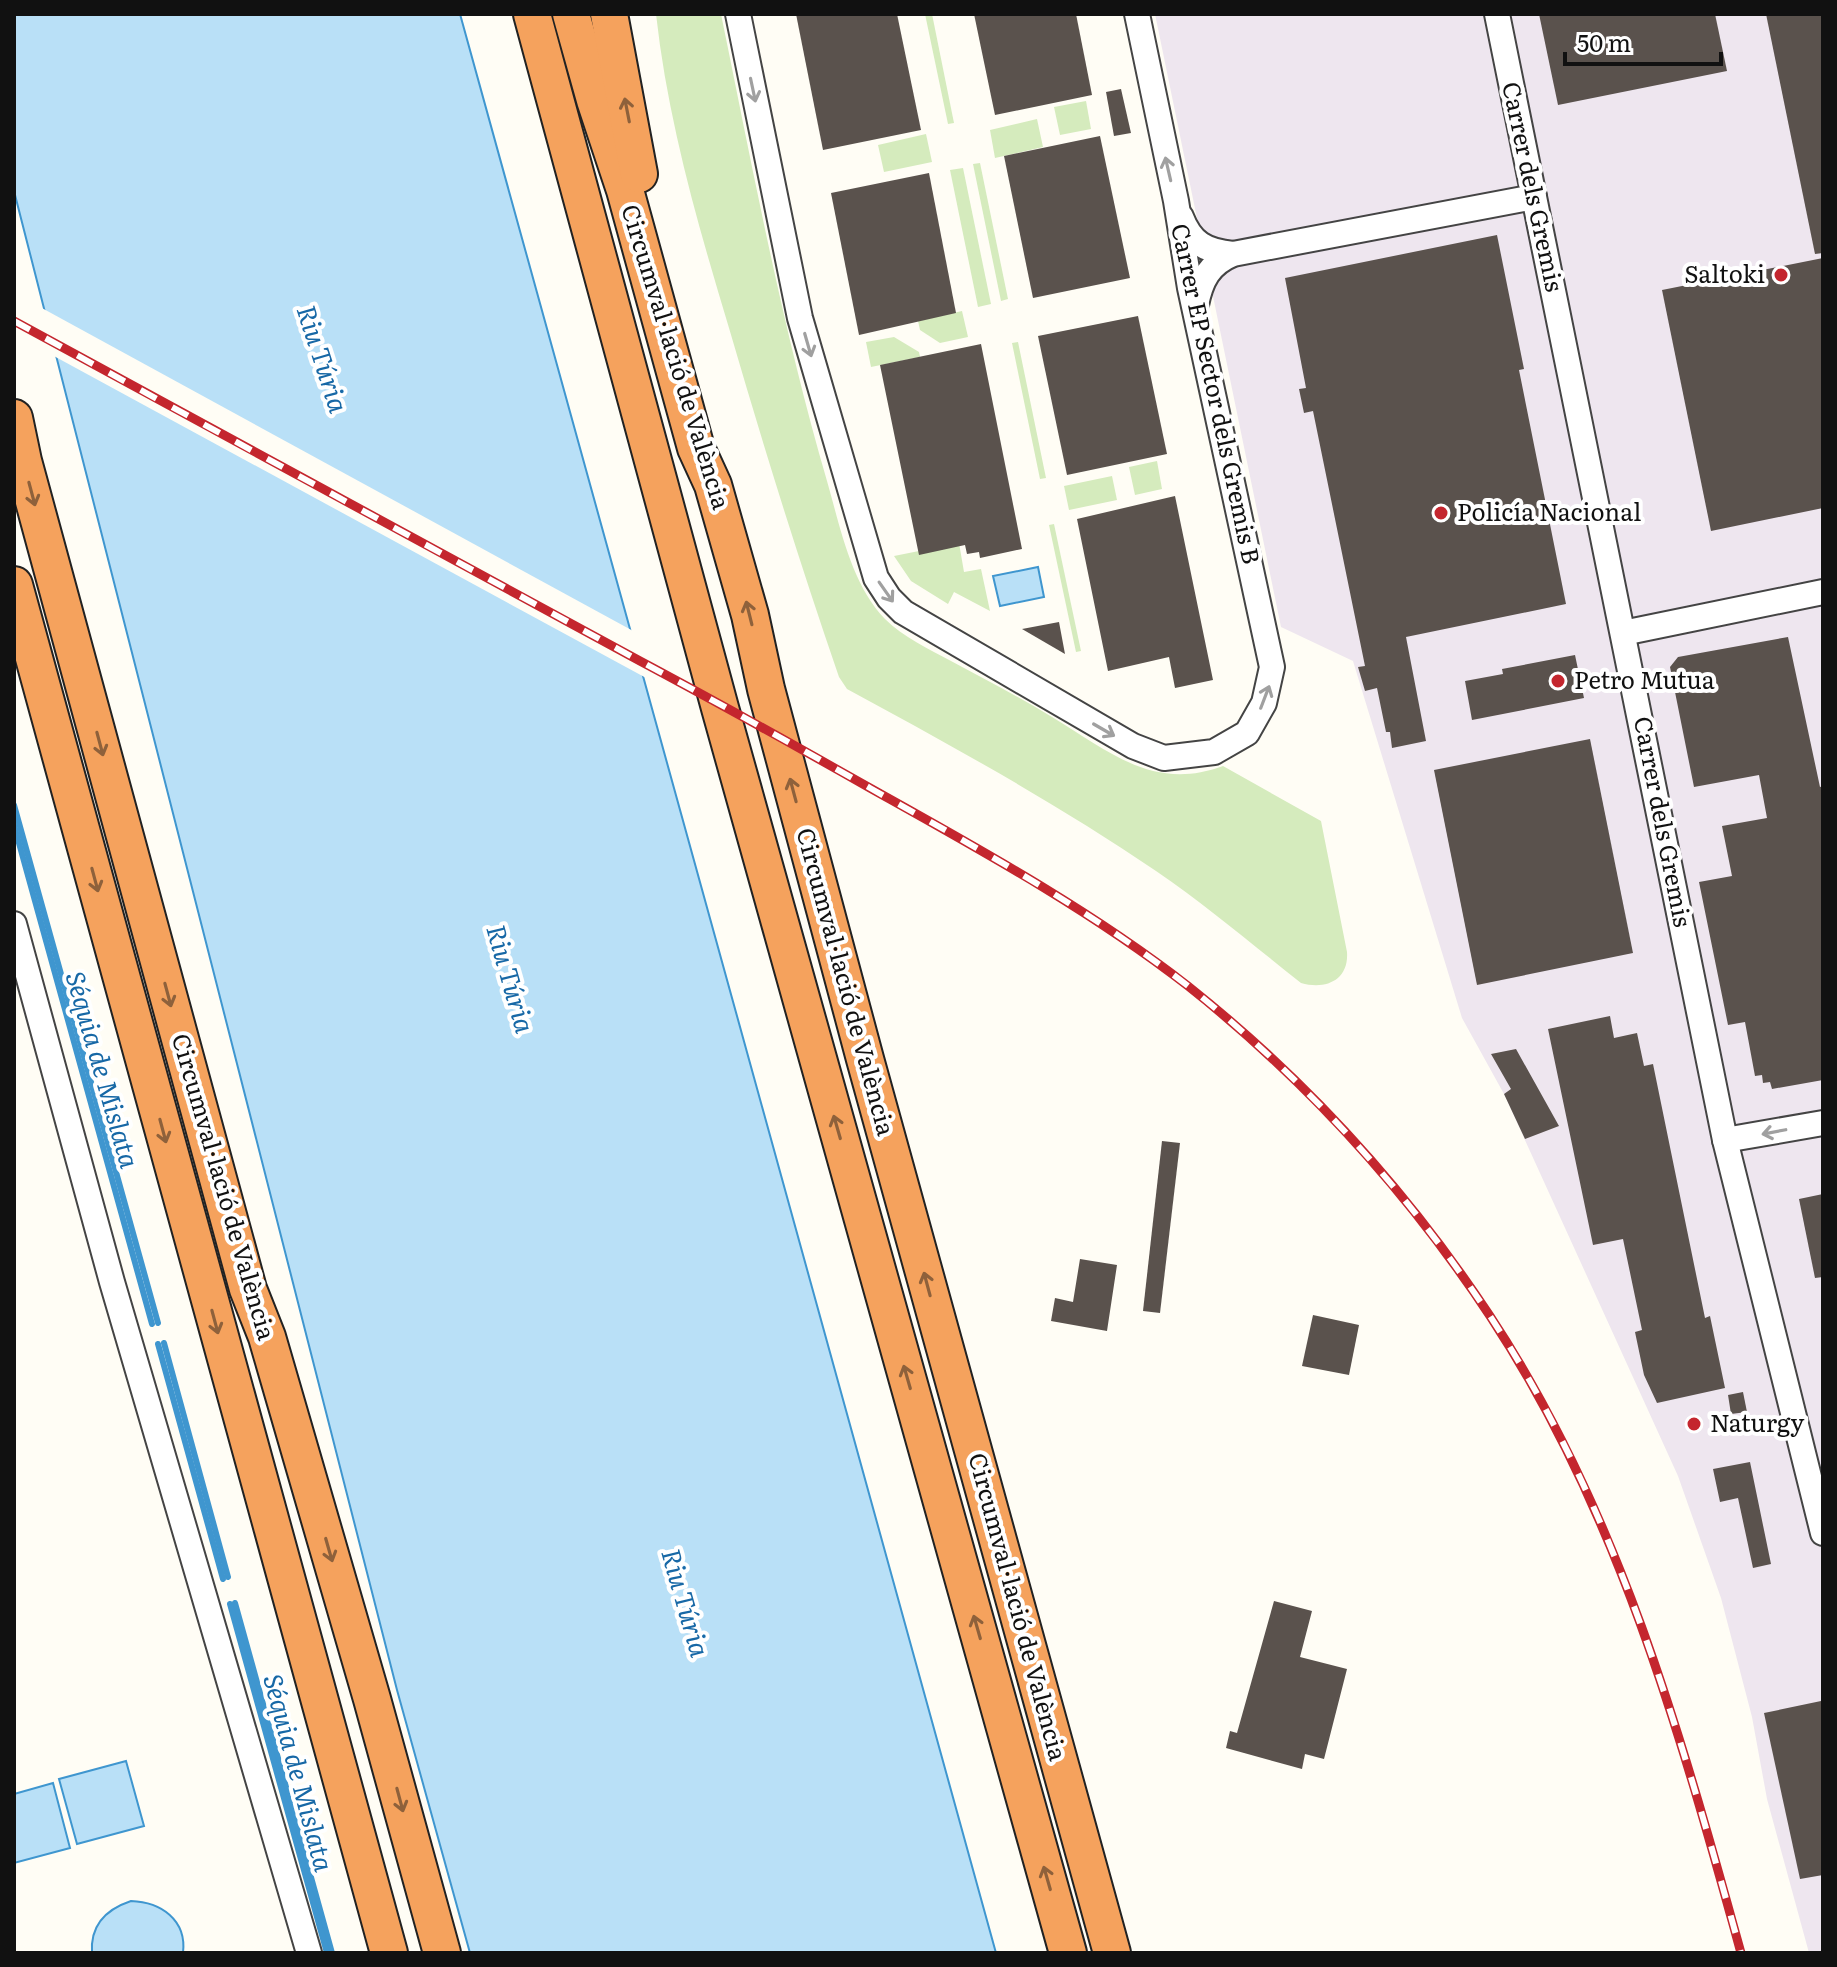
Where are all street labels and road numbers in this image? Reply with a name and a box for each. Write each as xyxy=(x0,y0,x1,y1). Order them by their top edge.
street label: Carrer dels Gremis xyxy=(1495,78,1574,295)
street label: Circumval·lació de València xyxy=(614,199,741,513)
street label: Carrer EP Sector dels Gremis B xyxy=(1164,220,1271,567)
street label: Carrer dels Gremis xyxy=(1627,713,1702,930)
street label: Circumval·lació de València xyxy=(789,824,905,1139)
street label: Circumval·lació de València xyxy=(165,1029,286,1344)
street label: Circumval·lació de València xyxy=(961,1449,1077,1764)

